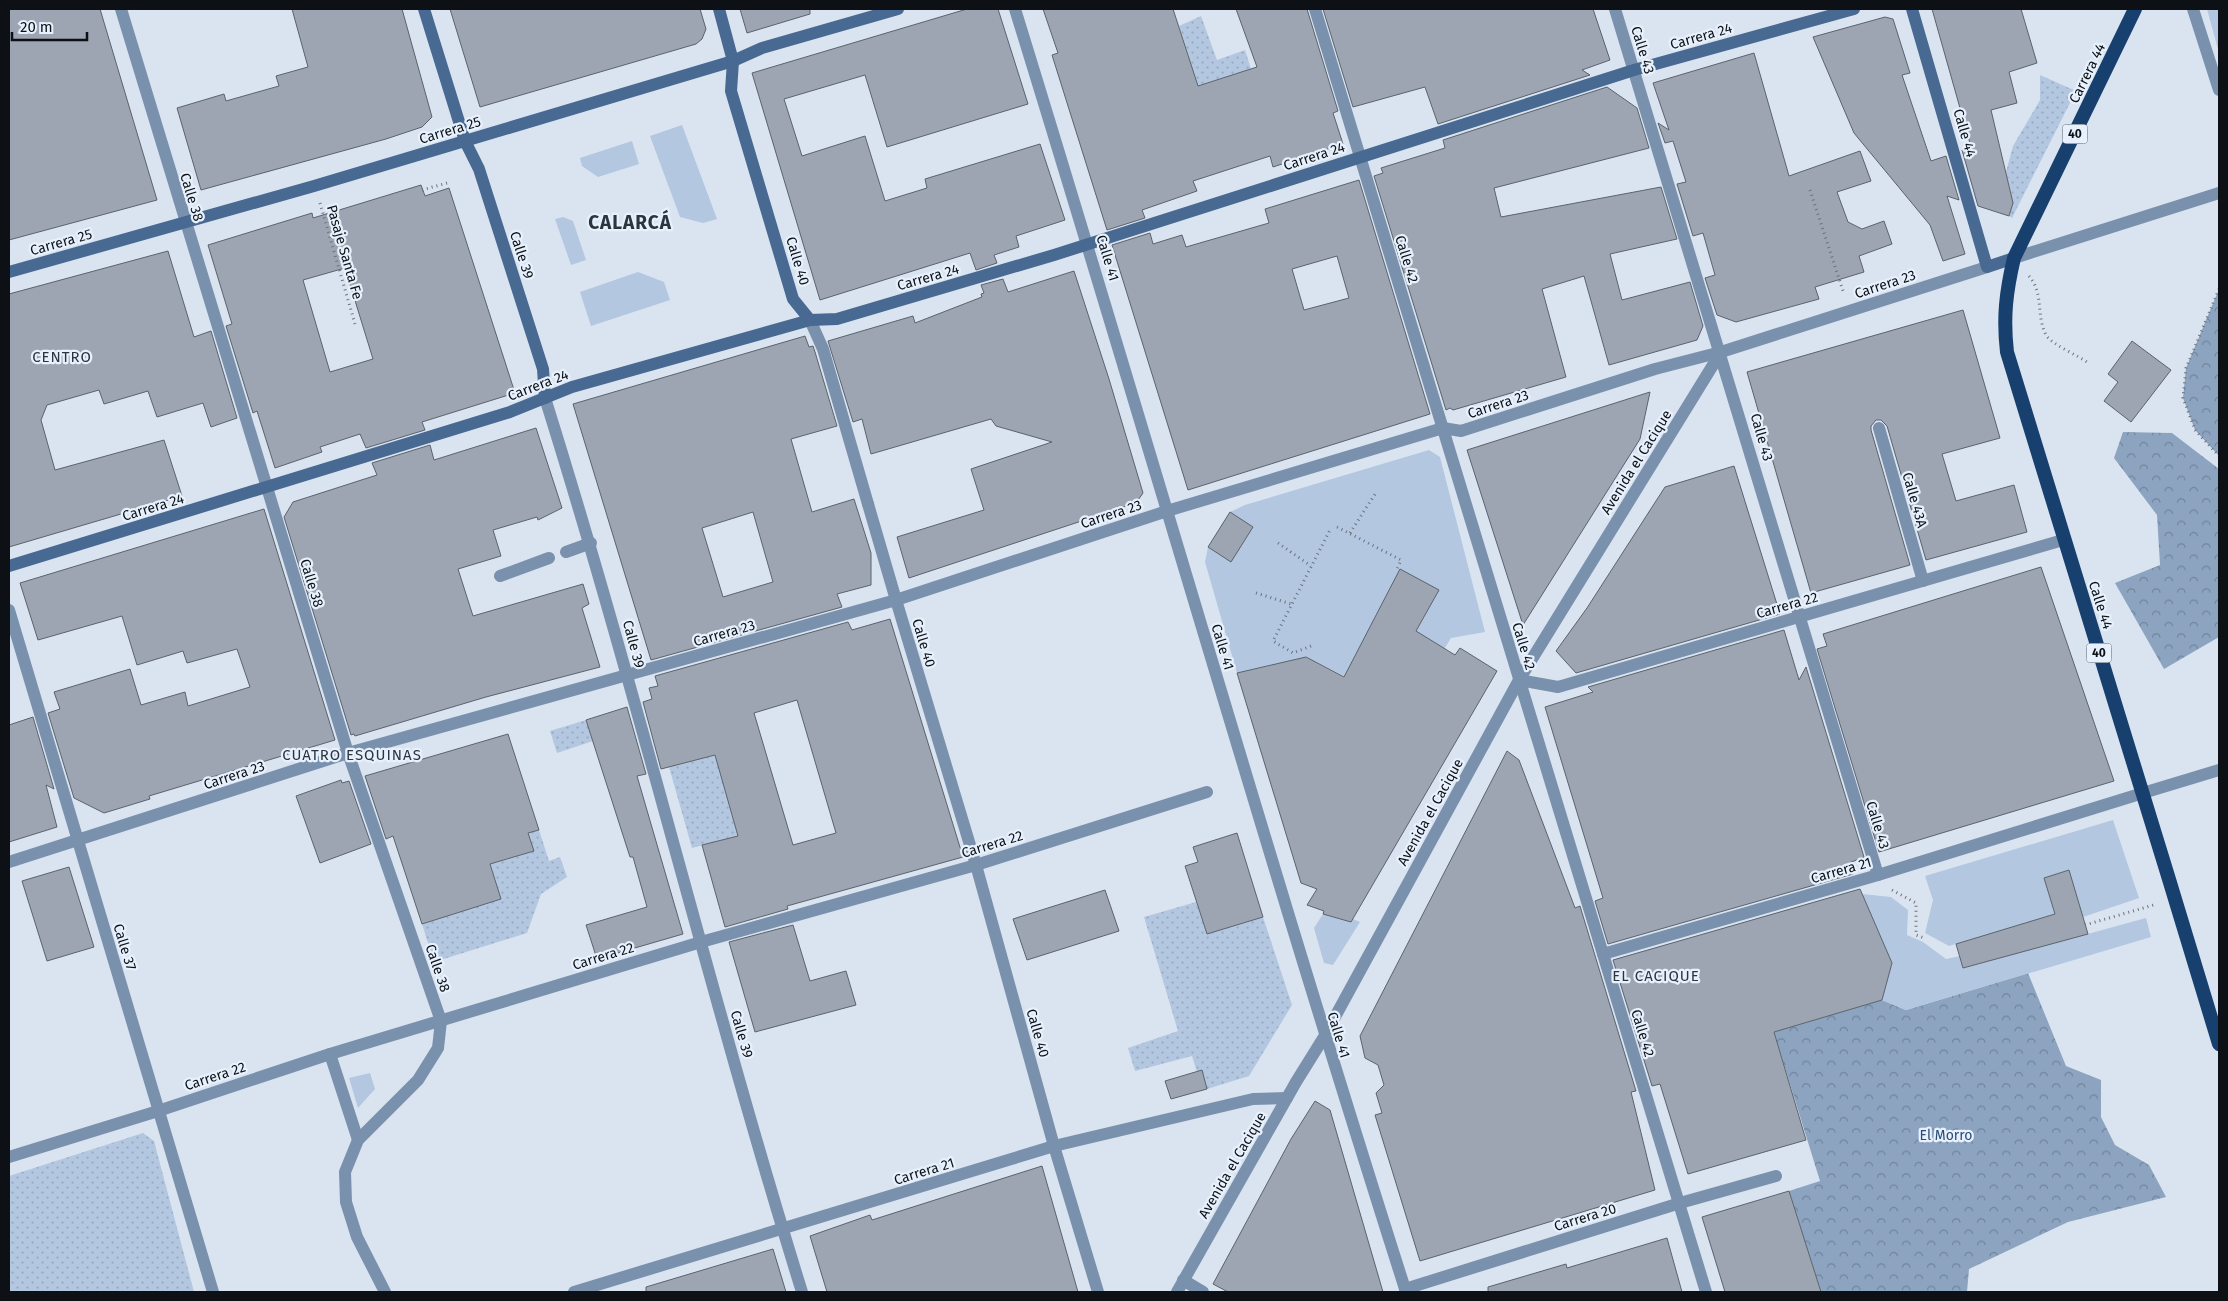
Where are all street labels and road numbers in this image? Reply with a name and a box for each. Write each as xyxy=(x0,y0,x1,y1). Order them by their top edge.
street label: Carrera 24 xyxy=(1668,19,1735,53)
street label: Calle 43 xyxy=(1627,24,1658,76)
street label: Carrera 44 xyxy=(2066,40,2109,106)
street label: Calle 44 xyxy=(1950,107,1980,160)
street label: Carrera 25 xyxy=(417,113,483,148)
road number: 40 xyxy=(2062,125,2088,144)
street label: Carrera 24 xyxy=(1281,138,1348,174)
street label: Calle 38 xyxy=(176,171,207,223)
street label: Pasaje Santa Fe xyxy=(323,203,366,301)
street label: Carrera 25 xyxy=(28,226,94,259)
street label: Calle 39 xyxy=(506,229,537,281)
street label: Calle 41 xyxy=(1092,233,1123,283)
street label: Calle 42 xyxy=(1391,233,1422,285)
street label: Calle 40 xyxy=(782,235,813,288)
street label: Carrera 24 xyxy=(895,260,962,294)
street label: Carrera 23 xyxy=(1852,267,1918,302)
street label: Carrera 24 xyxy=(505,366,571,405)
street label: Carrera 23 xyxy=(1465,387,1531,422)
street label: Avenida el Cacique xyxy=(1597,407,1675,518)
street label: Calle 43 xyxy=(1747,411,1776,463)
street label: Calle 43A xyxy=(1899,470,1931,530)
street label: Carrera 24 xyxy=(120,490,187,525)
street label: Carrera 23 xyxy=(1078,497,1144,532)
street label: Calle 38 xyxy=(296,557,327,609)
street label: Calle 44 xyxy=(2085,579,2116,632)
street label: Carrera 22 xyxy=(1754,589,1820,622)
street label: Carrera 23 xyxy=(691,617,757,650)
street label: Calle 40 xyxy=(908,617,939,670)
street label: Calle 39 xyxy=(619,618,648,670)
street label: Calle 42 xyxy=(1508,620,1539,672)
street label: Calle 41 xyxy=(1207,622,1238,672)
road number: 40 xyxy=(2086,644,2112,662)
street label: Avenida el Cacique xyxy=(1394,756,1467,869)
street label: Carrera 23 xyxy=(201,758,267,793)
street label: Calle 43 xyxy=(1862,799,1893,851)
street label: Carrera 22 xyxy=(959,827,1025,862)
street label: Carrera 21 xyxy=(1809,854,1873,887)
street label: Calle 37 xyxy=(109,922,140,972)
street label: Carrera 22 xyxy=(570,939,636,974)
street label: Calle 38 xyxy=(421,942,454,995)
street label: Calle 40 xyxy=(1022,1007,1053,1060)
street label: Calle 42 xyxy=(1627,1007,1658,1059)
street label: Calle 39 xyxy=(727,1008,756,1060)
street label: Calle 41 xyxy=(1323,1010,1354,1060)
street label: Carrera 22 xyxy=(182,1059,248,1094)
street label: Avenida el Cacique xyxy=(1195,1109,1270,1221)
street label: Carrera 21 xyxy=(892,1154,956,1189)
street label: Carrera 20 xyxy=(1552,1200,1619,1235)

